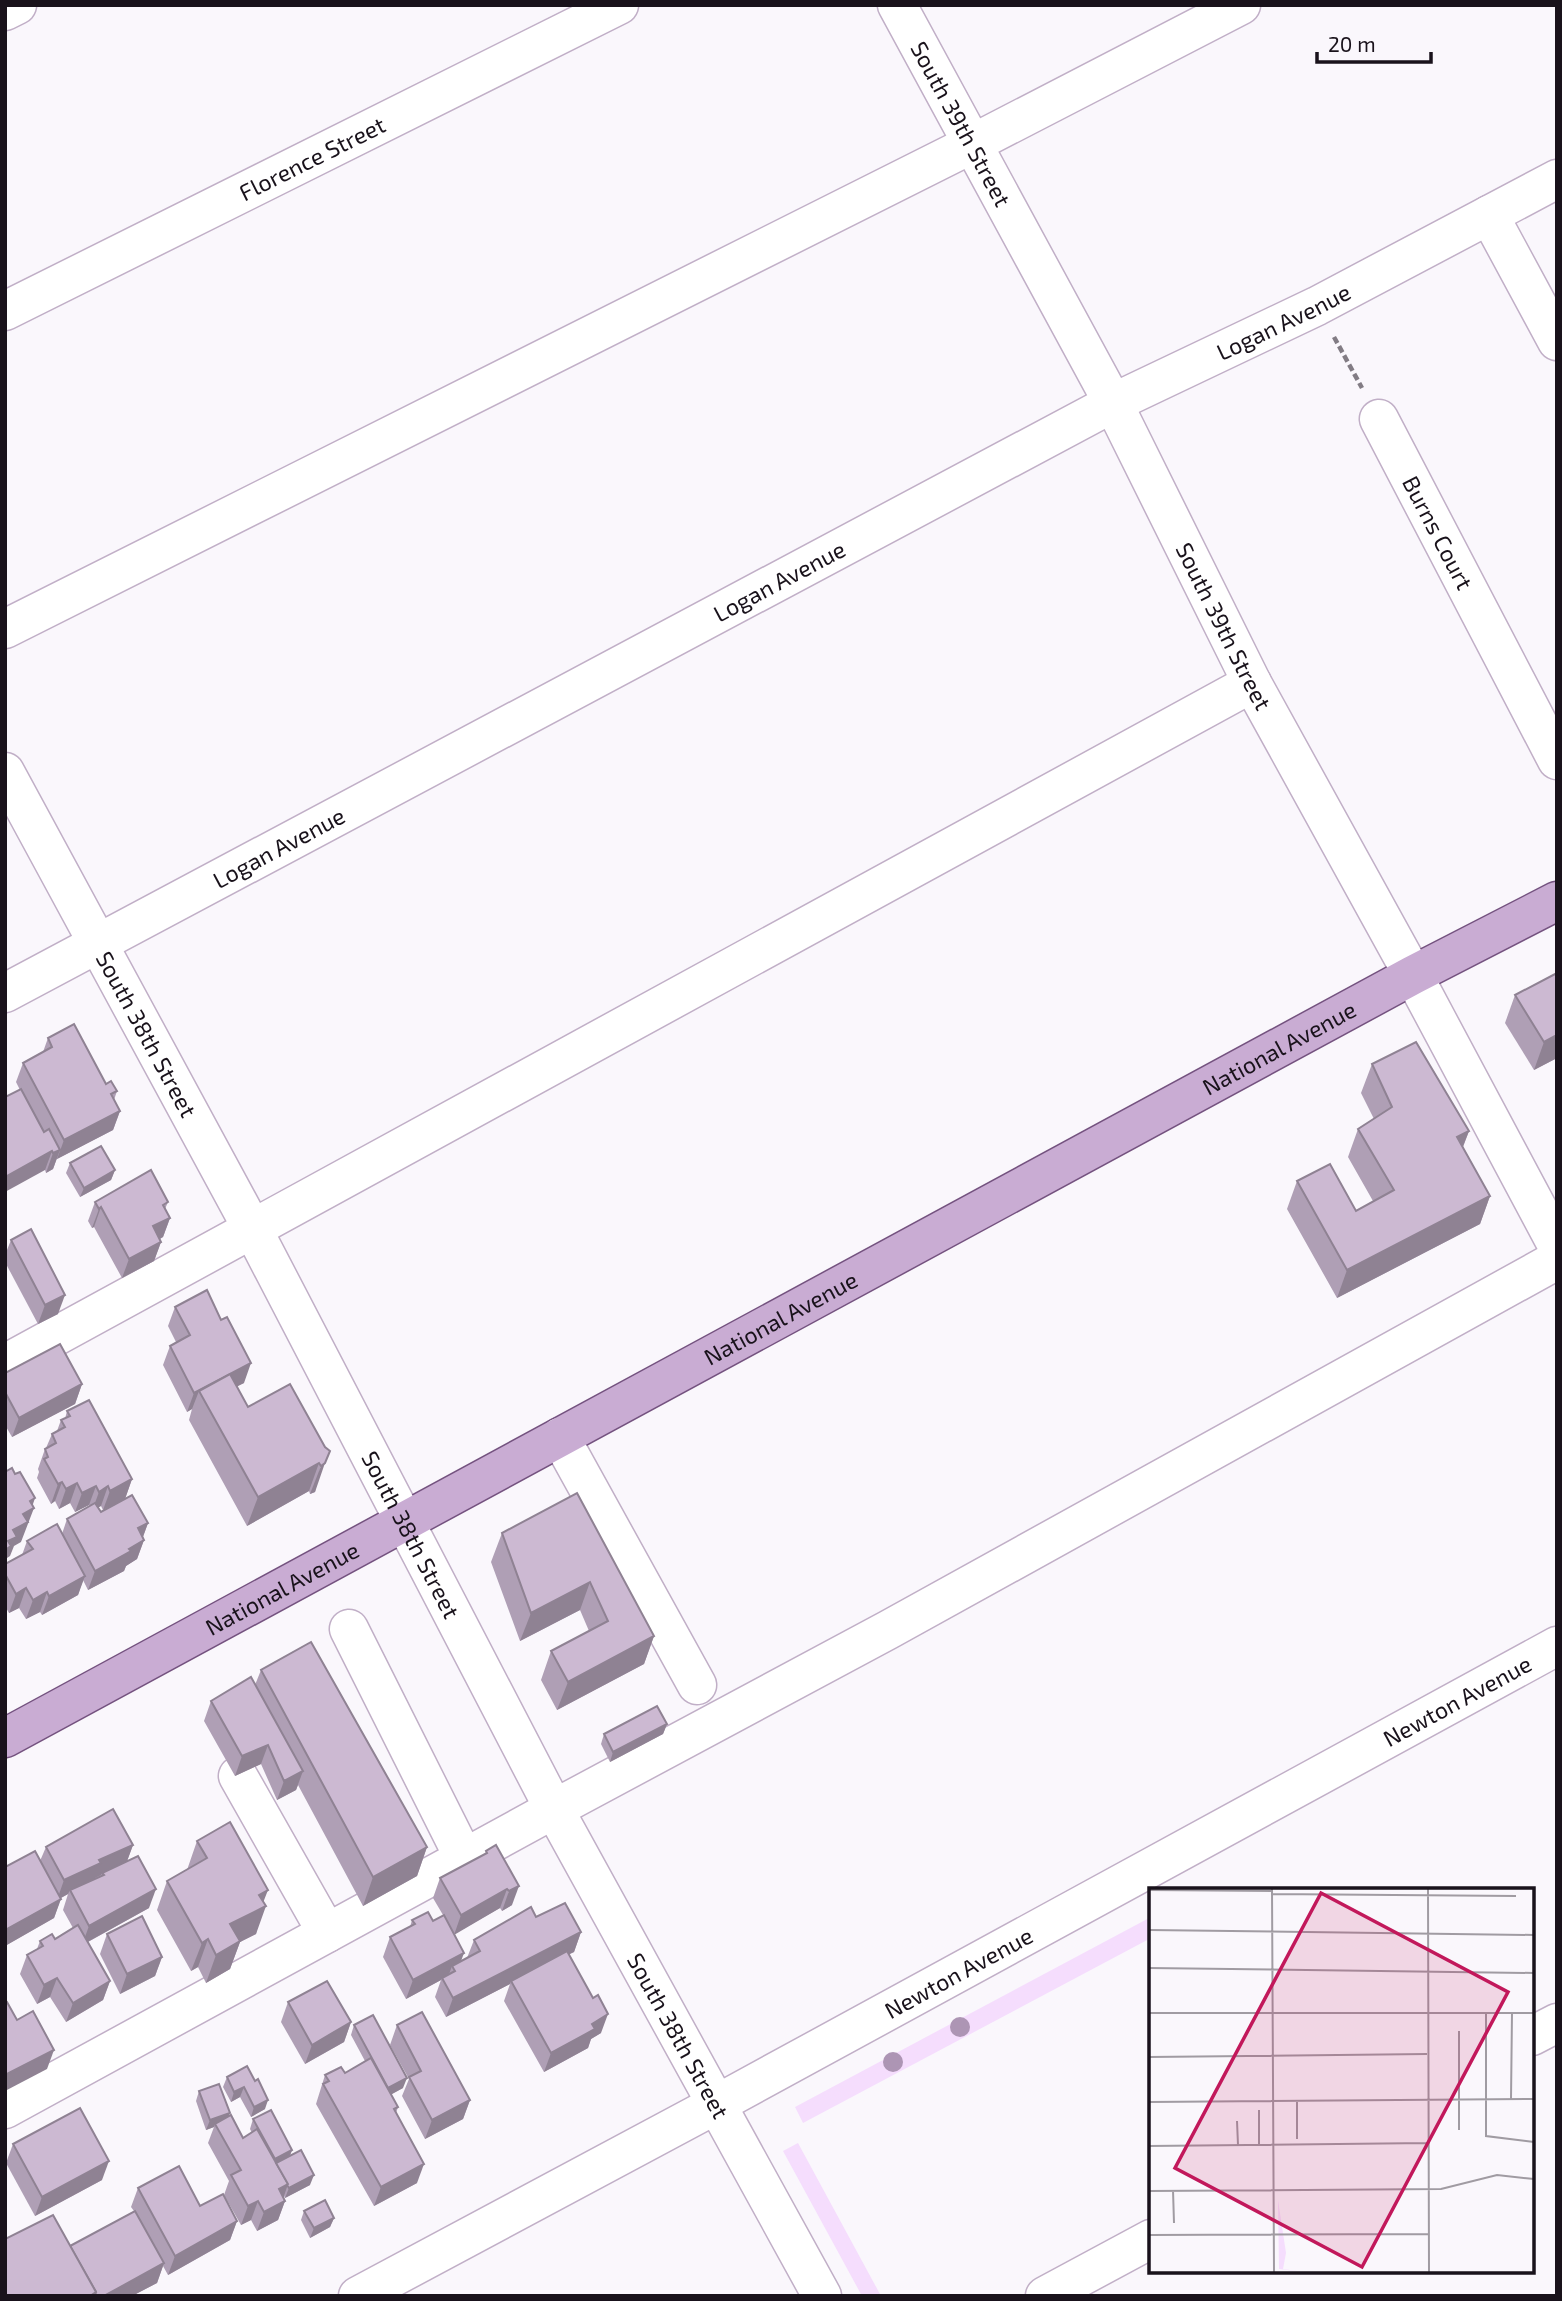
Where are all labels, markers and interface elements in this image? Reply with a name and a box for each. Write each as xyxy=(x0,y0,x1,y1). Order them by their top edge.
scale bar xyxy=(1317,21,1431,65)
text: 20 m xyxy=(1328,31,1376,56)
street label: South 39th Street xyxy=(905,36,1018,211)
street label: Florence Street xyxy=(234,110,390,206)
street label: Logan Avenue xyxy=(1212,277,1355,366)
street label: Burns Court xyxy=(1397,471,1479,594)
street label: Logan Avenue xyxy=(708,534,850,627)
street label: South 39th Street xyxy=(1170,538,1278,715)
street label: Logan Avenue xyxy=(208,801,349,894)
street label: South 38th Street xyxy=(91,946,203,1122)
street label: National Avenue xyxy=(1197,995,1361,1101)
street label: National Avenue xyxy=(699,1265,862,1371)
street label: South 38th Street xyxy=(356,1446,466,1623)
street label: National Avenue xyxy=(200,1535,364,1641)
street label: Newton Avenue xyxy=(1378,1649,1536,1752)
inset map xyxy=(1149,1888,1534,2273)
street label: Newton Avenue xyxy=(879,1921,1037,2024)
street label: South 38th Street xyxy=(622,1948,736,2123)

